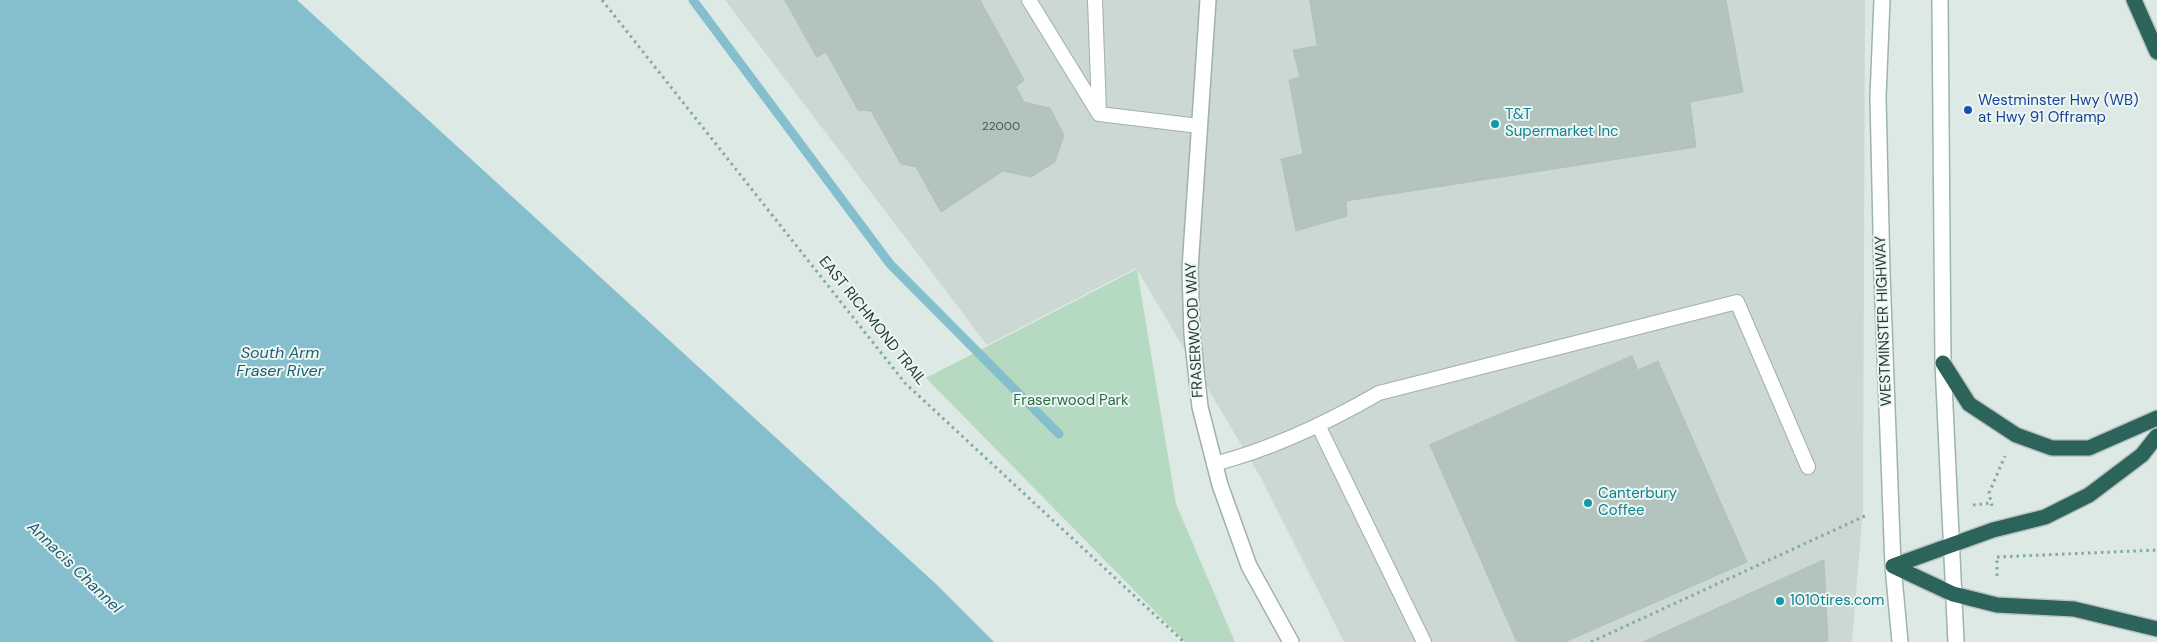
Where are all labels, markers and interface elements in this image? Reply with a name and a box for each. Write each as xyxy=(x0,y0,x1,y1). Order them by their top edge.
place label: Westminster Hwy (WB) at Hwy 91 Offramp xyxy=(1978,92,2139,127)
marker: Westminster Hwy (WB) at Hwy 91 Offramp xyxy=(1962,104,1974,116)
place label: T&T Supermarket Inc xyxy=(1505,106,1619,141)
marker: T&T Supermarket Inc xyxy=(1489,118,1501,130)
house number: 22000 xyxy=(982,120,1020,134)
street label: WESTMINSTER HIGHWAY xyxy=(1872,235,1896,407)
street label: EAST RICHMOND TRAIL xyxy=(815,253,929,389)
street label: FRASERWOOD WAY xyxy=(1182,262,1208,398)
water label: South Arm Fraser River xyxy=(236,344,324,382)
park label: Fraserwood Park xyxy=(1013,392,1129,410)
place label: Canterbury Coffee xyxy=(1598,485,1677,520)
marker: Canterbury Coffee xyxy=(1582,497,1594,509)
water label: Annacis Channel xyxy=(23,518,125,618)
place label: 1010tires.com xyxy=(1790,592,1884,610)
marker: 1010tires.com xyxy=(1774,595,1786,607)

